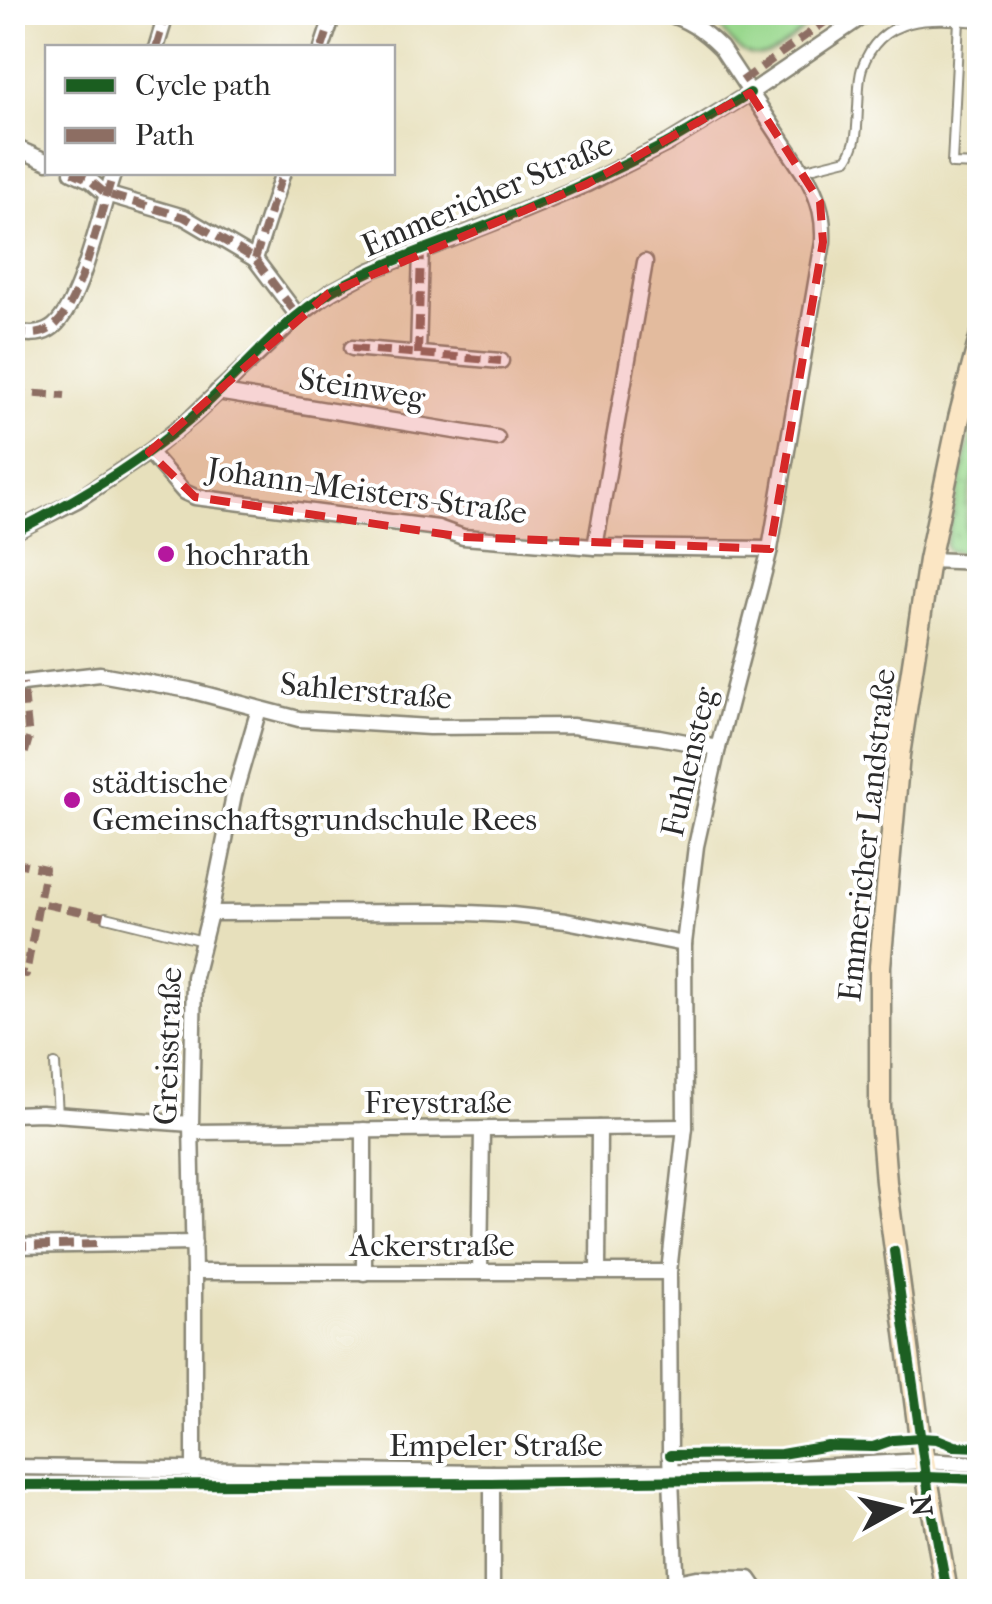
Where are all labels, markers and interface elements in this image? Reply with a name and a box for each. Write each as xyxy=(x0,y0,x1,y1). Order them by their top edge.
legend xyxy=(45,45,395,175)
text: Cycle path xyxy=(135,68,271,103)
text: Path xyxy=(135,118,194,153)
street label: Emmericher Straße xyxy=(356,125,618,265)
street label: Steinweg xyxy=(296,360,429,416)
street label: Johann-Meisters-Straße xyxy=(202,450,529,532)
place label: hochrath xyxy=(186,536,310,573)
marker: hochrath xyxy=(155,543,177,565)
street label: Sahlerstraße xyxy=(279,665,454,717)
street label: Emmericher Landstraße xyxy=(831,667,903,1003)
street label: Fuhlensteg xyxy=(654,683,724,840)
place label: städtische Gemeinschaftsgrundschule Rees xyxy=(92,764,537,838)
marker: städtische Gemeinschaftsgrundschule Rees xyxy=(61,789,83,811)
street label: Greisstraße xyxy=(147,966,189,1126)
street label: Freystraße xyxy=(364,1084,512,1121)
street label: Ackerstraße xyxy=(347,1227,515,1264)
street label: Empeler Straße xyxy=(389,1427,603,1464)
north arrow xyxy=(847,1459,947,1559)
text: N xyxy=(903,1493,939,1519)

